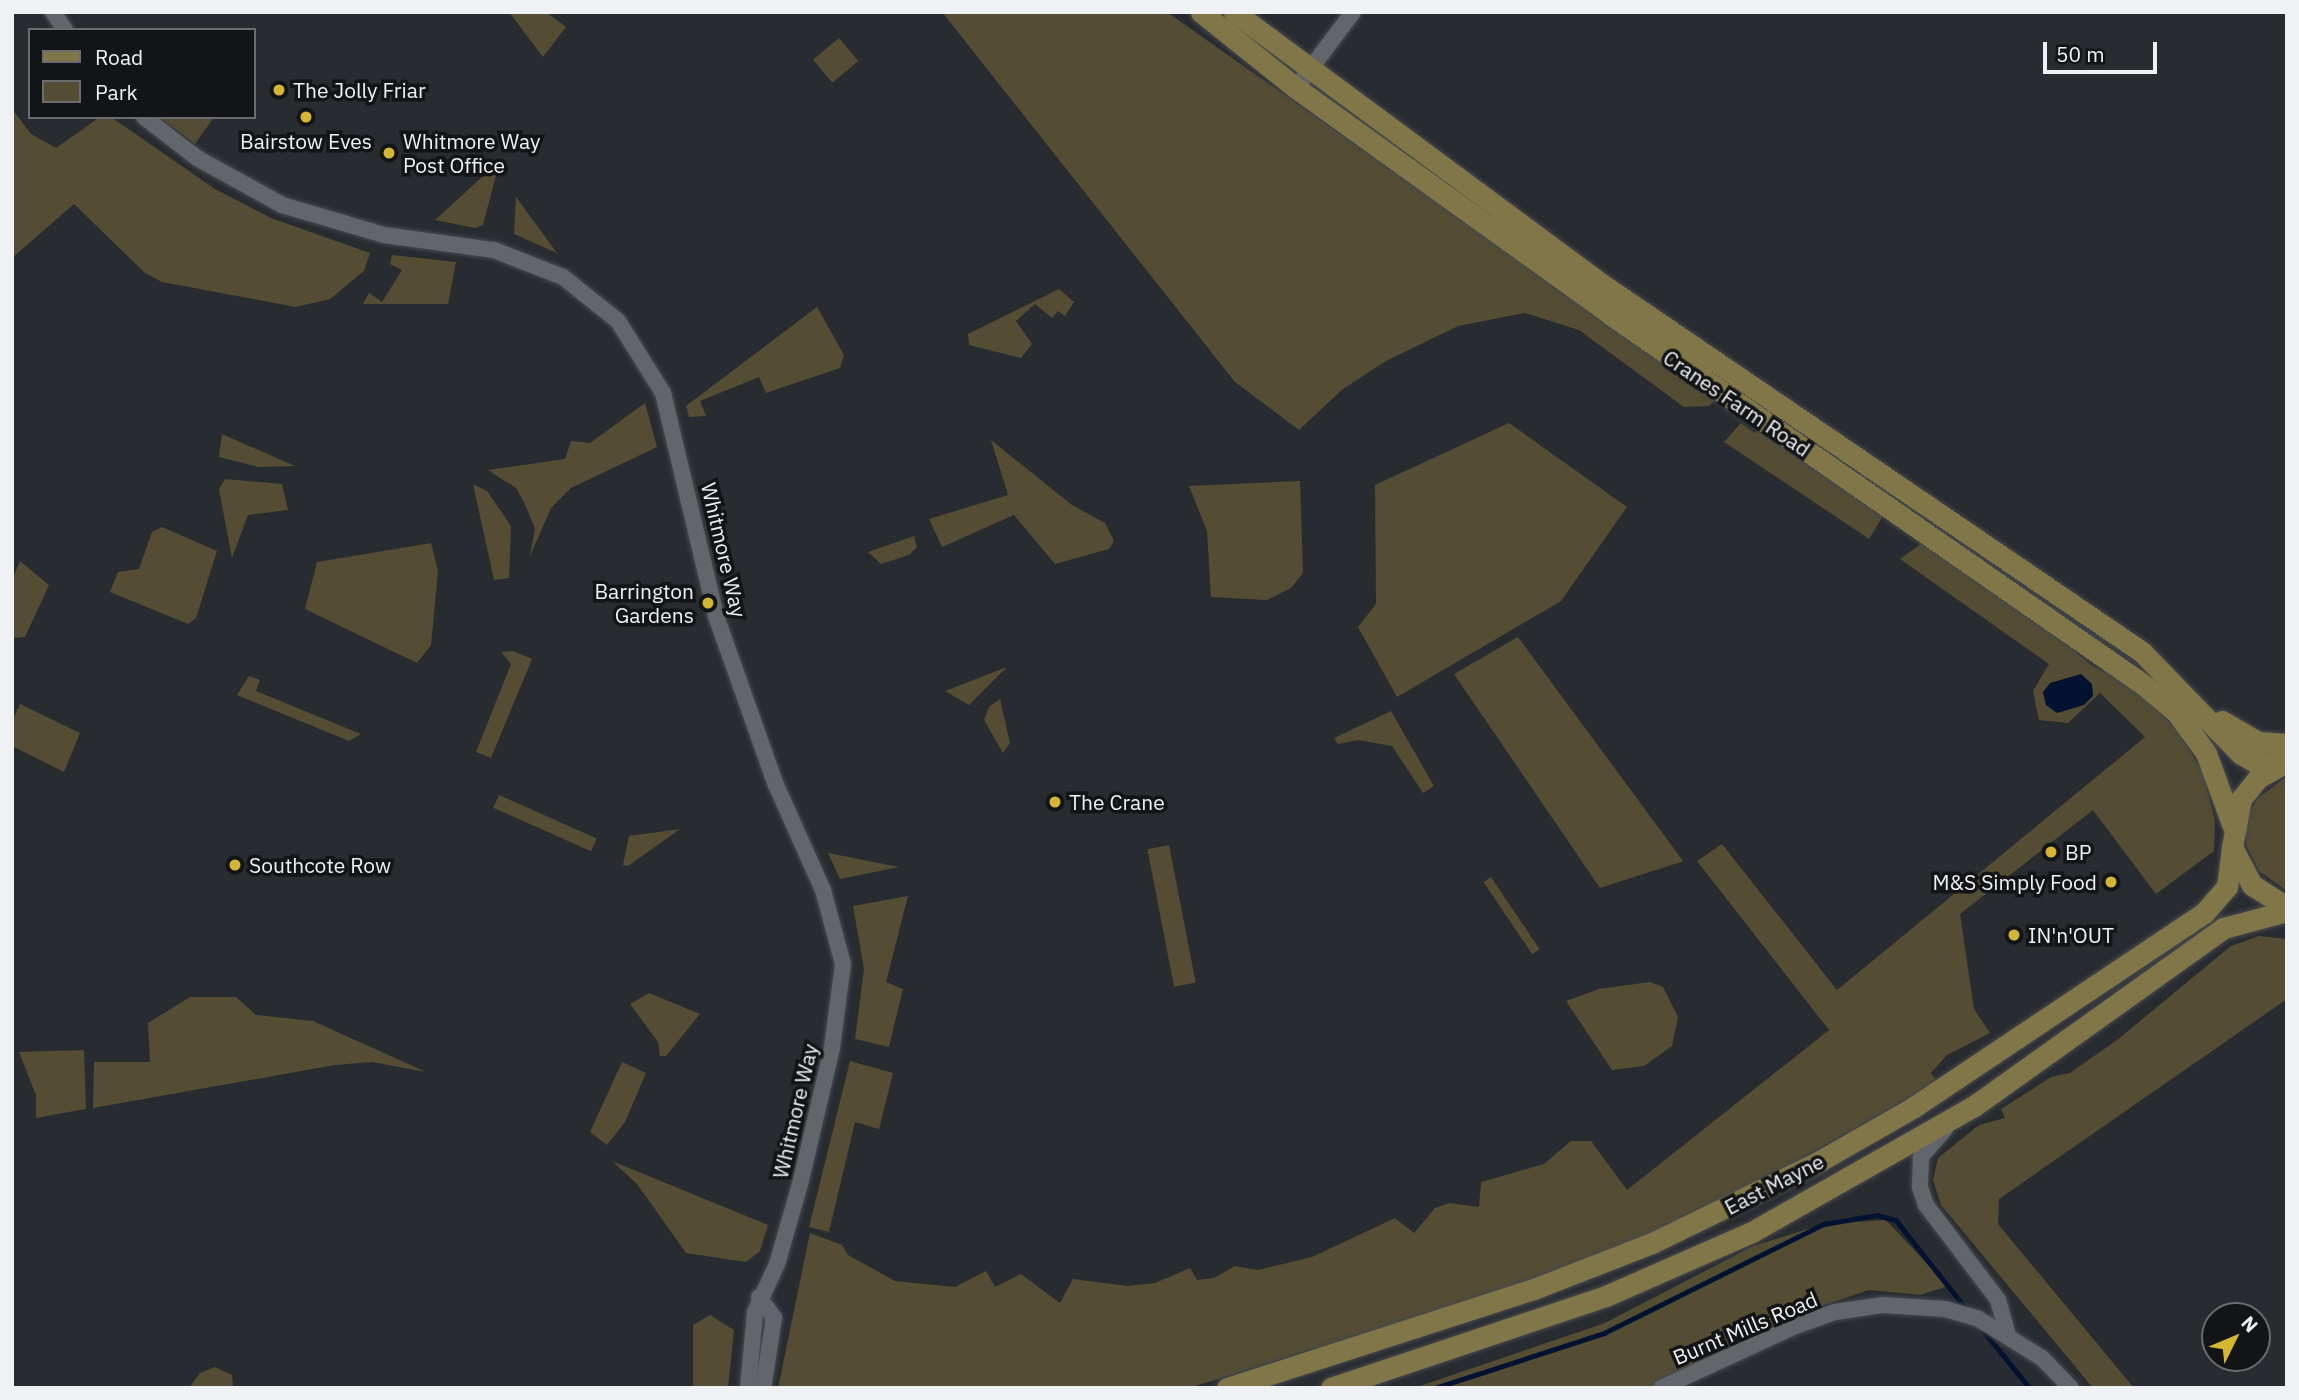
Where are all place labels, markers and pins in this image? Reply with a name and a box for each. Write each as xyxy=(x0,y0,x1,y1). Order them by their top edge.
place label: The Jolly Friar xyxy=(293,77,426,103)
marker: The Jolly Friar xyxy=(271,82,287,98)
marker: Bairstow Eves xyxy=(298,109,314,125)
place label: Bairstow Eves xyxy=(240,128,372,154)
place label: Whitmore Way Post Office xyxy=(403,128,541,178)
marker: Whitmore Way Post Office xyxy=(381,145,397,161)
place label: Barrington Gardens xyxy=(594,578,694,628)
marker: Barrington Gardens xyxy=(700,595,716,611)
place label: The Crane xyxy=(1069,789,1165,815)
marker: The Crane xyxy=(1047,794,1063,810)
place label: BP xyxy=(2065,839,2091,865)
marker: BP xyxy=(2043,844,2059,860)
place label: Southcote Row xyxy=(249,852,391,878)
marker: Southcote Row xyxy=(227,857,243,873)
place label: M&S Simply Food xyxy=(1932,869,2097,895)
marker: M&S Simply Food xyxy=(2103,874,2119,890)
place label: IN'n'OUT xyxy=(2028,922,2114,948)
marker: IN'n'OUT xyxy=(2006,927,2022,943)

